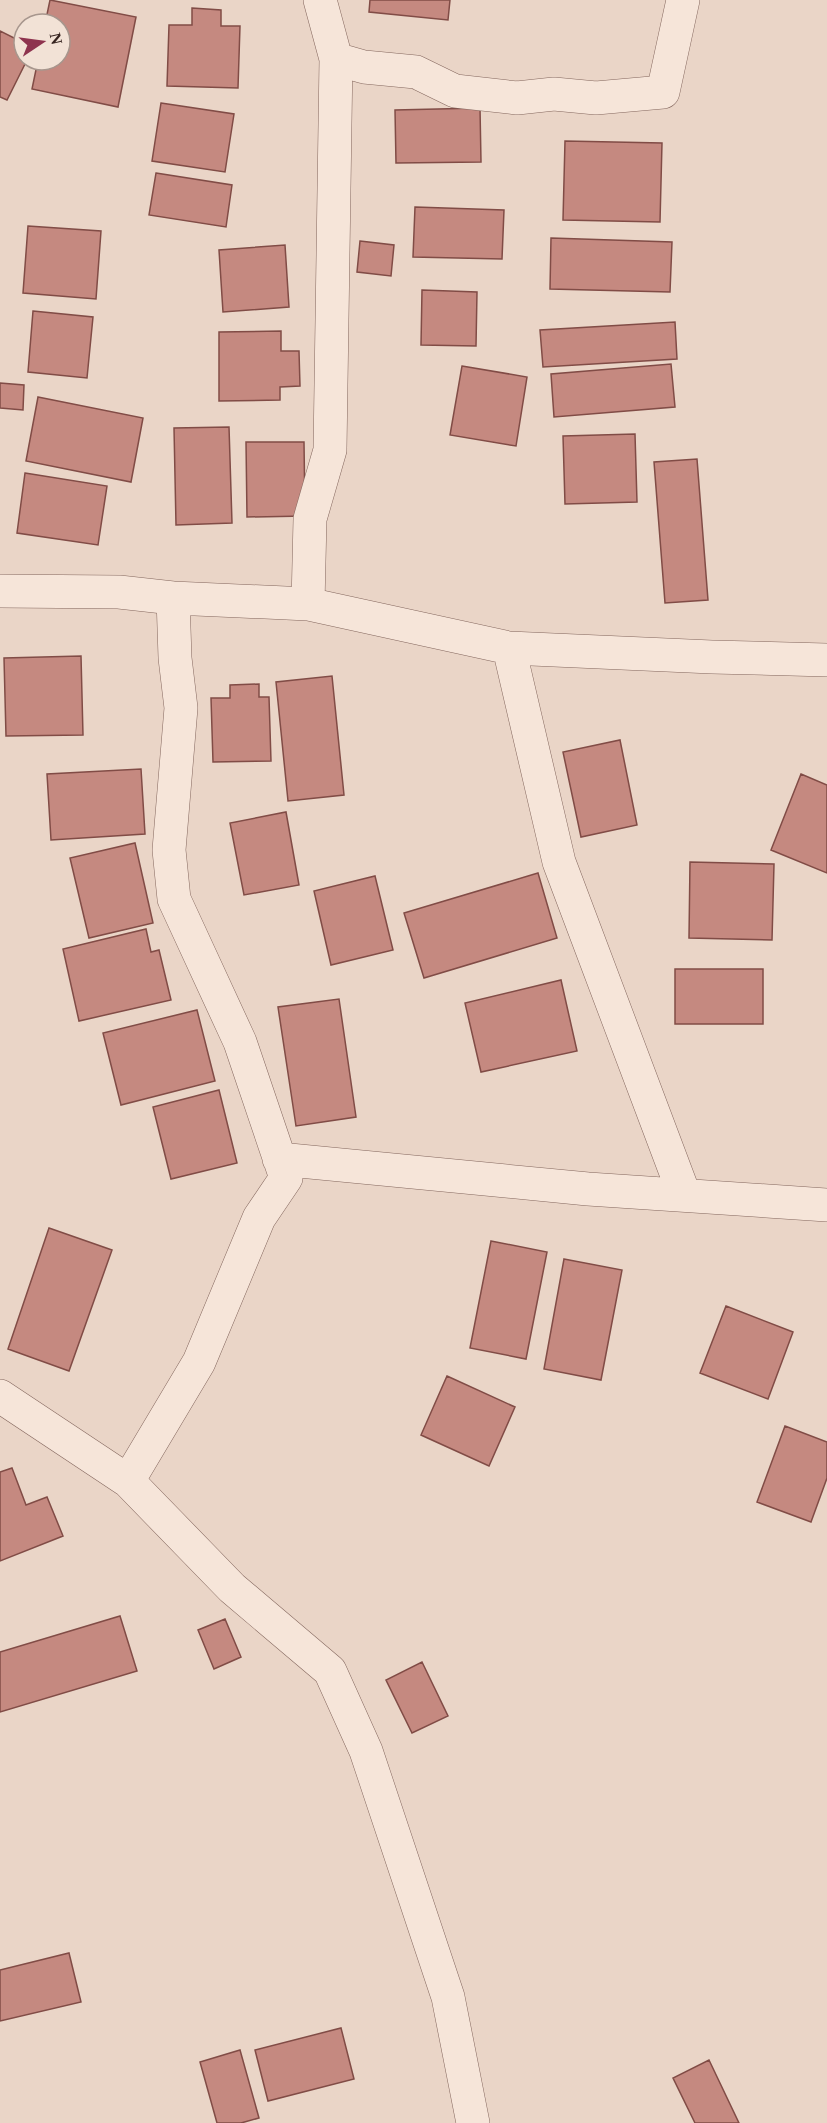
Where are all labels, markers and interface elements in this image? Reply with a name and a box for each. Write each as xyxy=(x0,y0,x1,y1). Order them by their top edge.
north arrow xyxy=(12,12,72,72)
text: N xyxy=(47,31,66,47)

